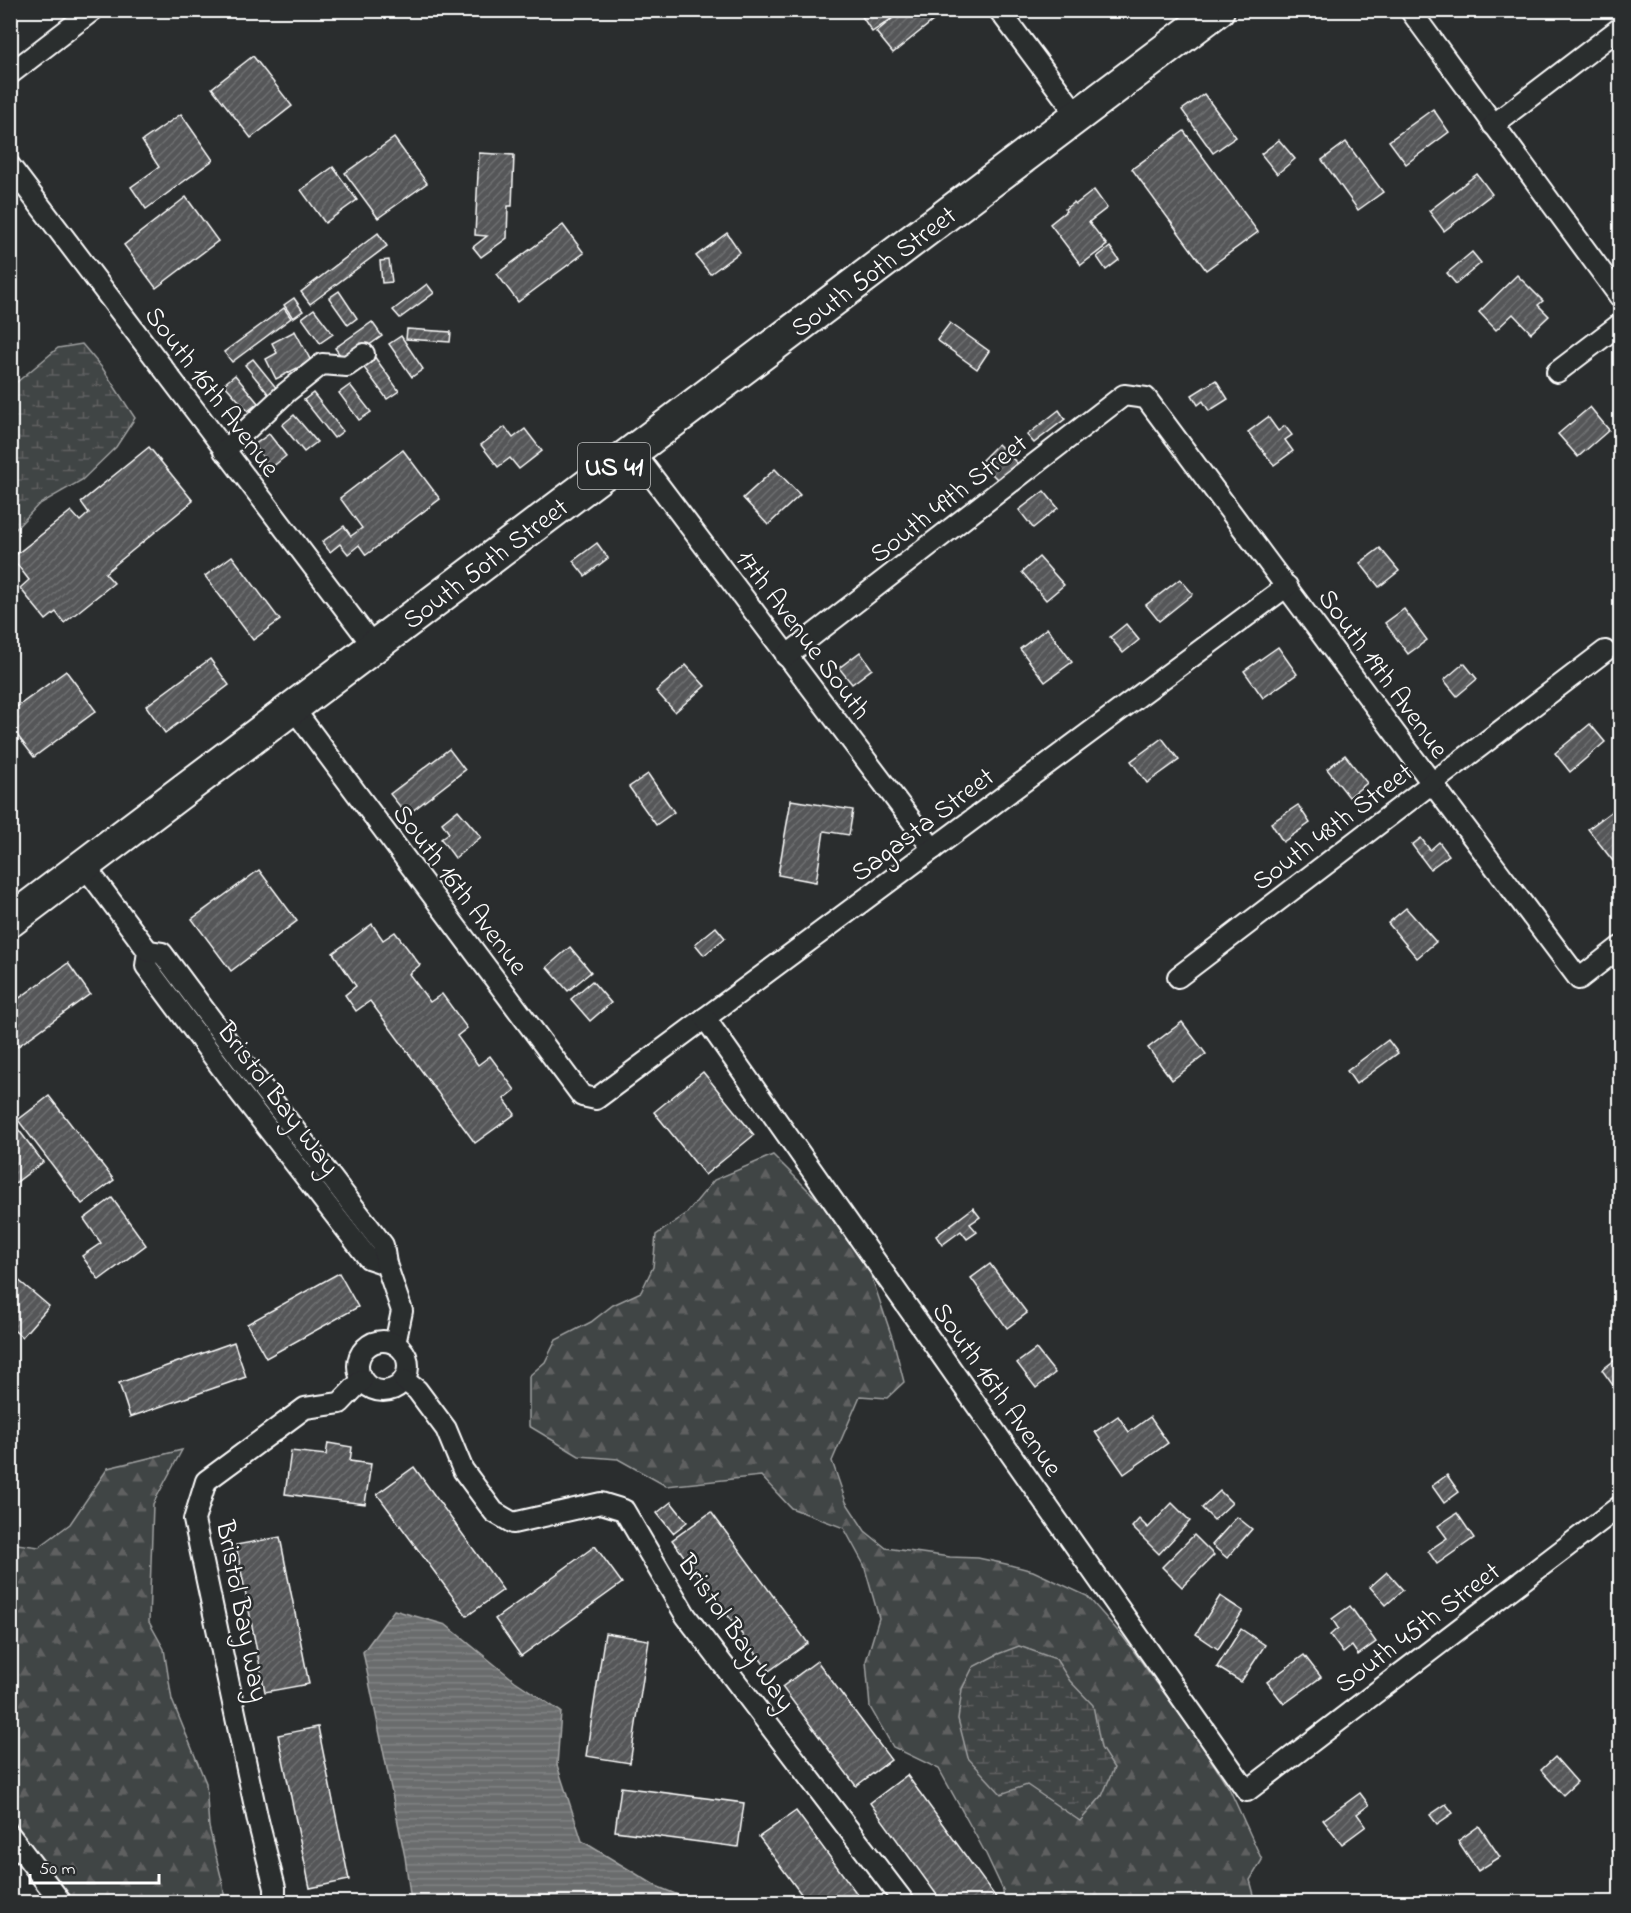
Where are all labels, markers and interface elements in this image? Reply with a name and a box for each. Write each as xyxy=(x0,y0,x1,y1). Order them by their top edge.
street label: South 50th Street xyxy=(783,197,966,349)
street label: South 16th Avenue xyxy=(134,299,289,487)
street label: South 49th Street xyxy=(862,426,1037,574)
road number: US 41 xyxy=(578,443,650,489)
street label: South 50th Street xyxy=(395,489,578,641)
street label: 17th Avenue South xyxy=(725,542,879,729)
street label: South 19th Avenue xyxy=(1307,582,1457,768)
street label: South 48th Street xyxy=(1245,754,1422,902)
street label: Sagasta Street xyxy=(844,759,1003,893)
street label: South 16th Avenue xyxy=(382,797,537,985)
street label: Bristol Bay Way xyxy=(206,1014,348,1185)
street label: South 16th Avenue xyxy=(921,1295,1071,1486)
street label: Bristol Bay Way xyxy=(204,1517,277,1705)
street label: Bristol Bay Way xyxy=(666,1546,804,1720)
street label: South 45th Street xyxy=(1327,1554,1510,1704)
scale bar xyxy=(30,1847,159,1885)
text: 50 m xyxy=(39,1857,76,1883)

